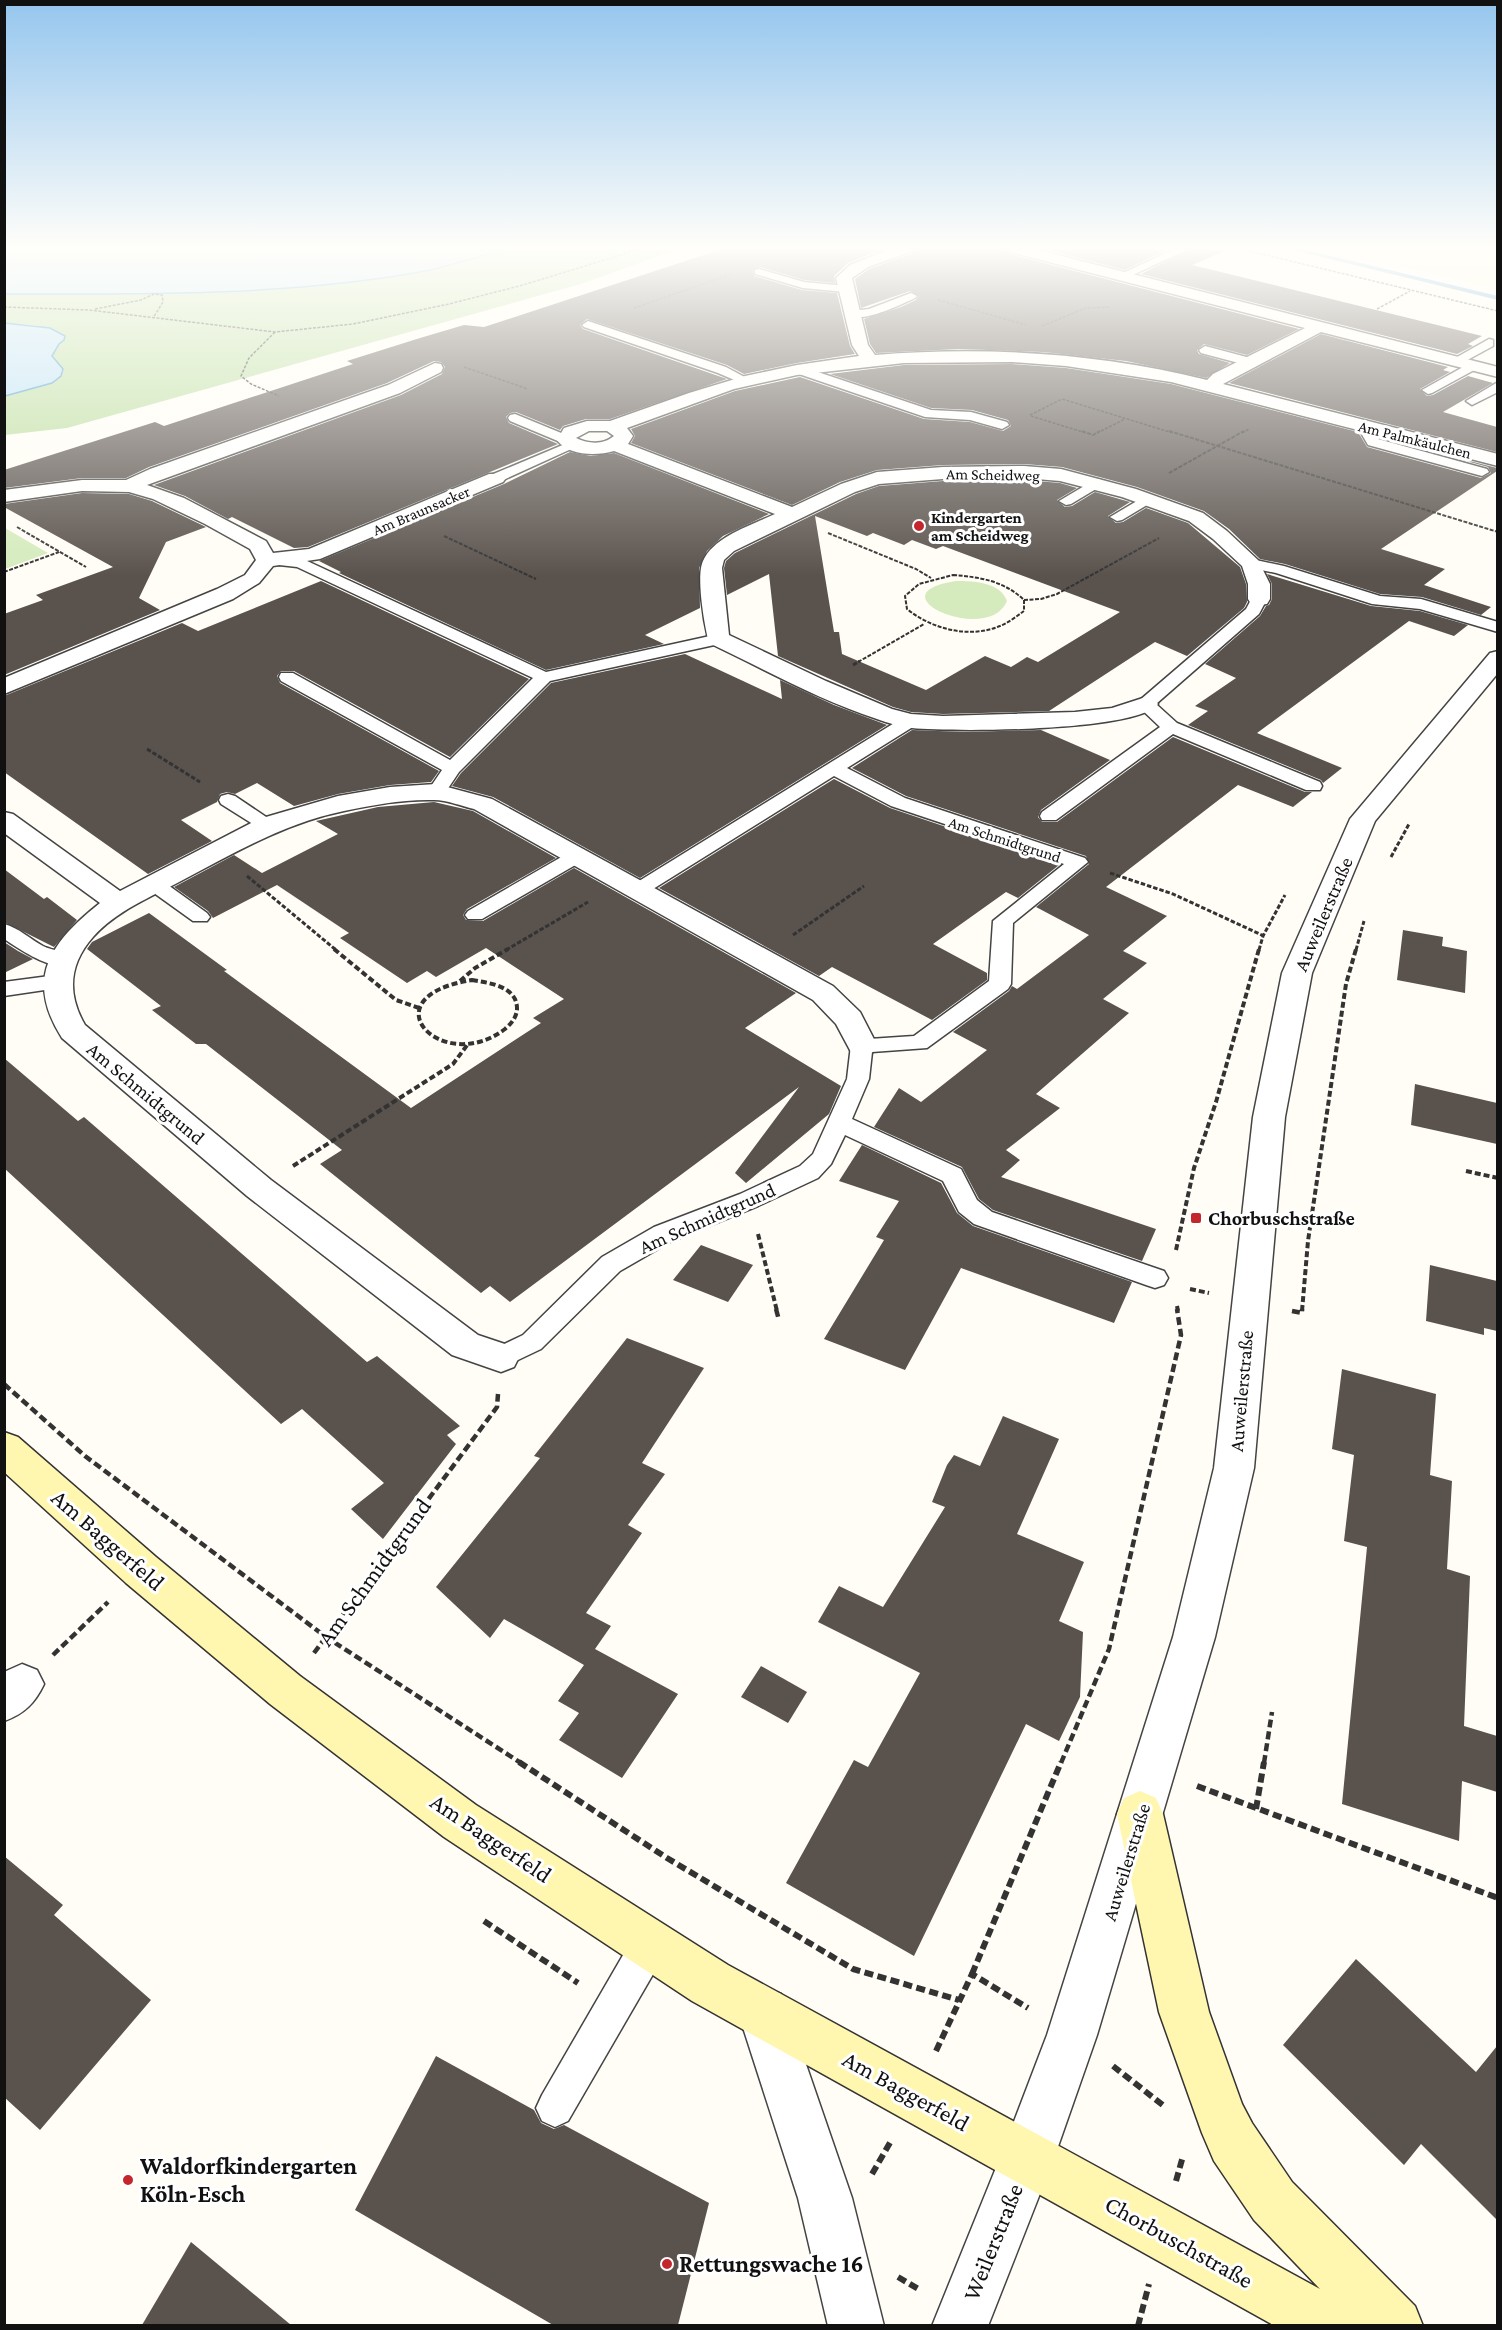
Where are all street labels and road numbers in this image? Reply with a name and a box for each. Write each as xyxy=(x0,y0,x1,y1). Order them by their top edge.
street label: Am Palmkäulchen xyxy=(1357,417,1473,462)
street label: Am Scheidweg xyxy=(946,465,1040,485)
street label: Am Braunsacker xyxy=(370,482,473,539)
street label: Am Schmidtgrund xyxy=(946,813,1064,867)
street label: Auweilerstraße xyxy=(1289,853,1357,974)
street label: Am Schmidtgrund xyxy=(82,1037,210,1150)
street label: Am Schmidtgrund xyxy=(636,1178,779,1259)
street label: Auweilerstraße xyxy=(1225,1329,1257,1453)
street label: Am Baggerfeld xyxy=(47,1483,170,1596)
street label: Am Schmidtgrund xyxy=(311,1492,436,1651)
street label: Am Baggerfeld xyxy=(426,1787,557,1888)
street label: Auweilerstraße xyxy=(1098,1800,1154,1923)
street label: Am Baggerfeld xyxy=(838,2045,974,2137)
street label: Weilerstraße xyxy=(957,2179,1028,2304)
street label: Chorbuschstraße xyxy=(1101,2190,1258,2293)

